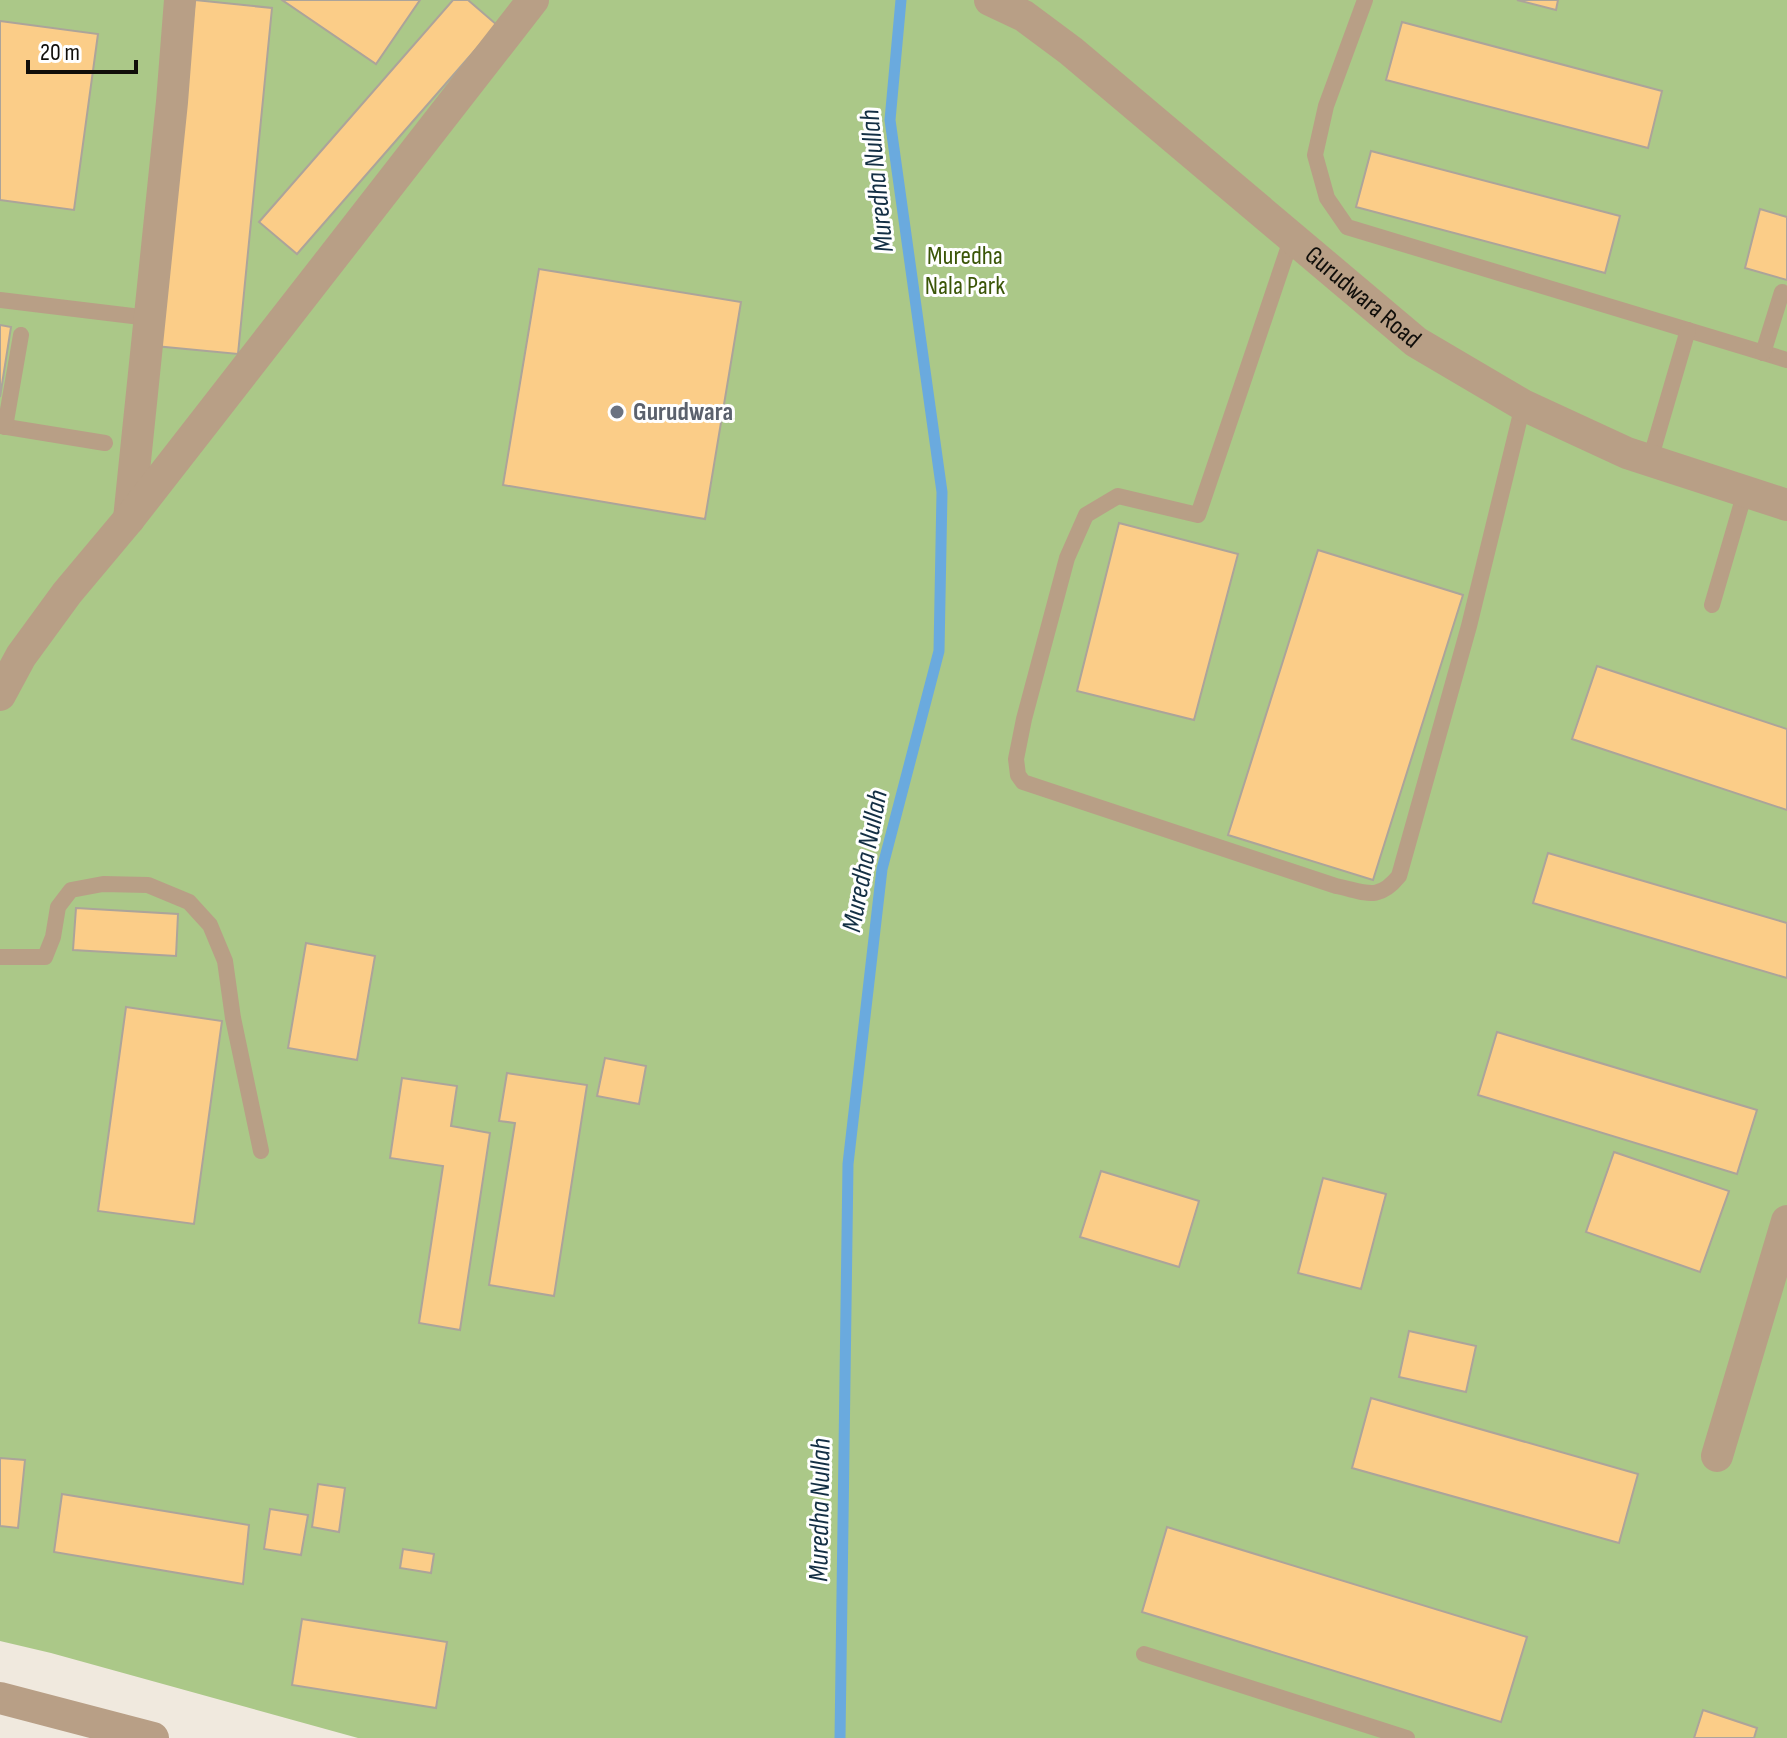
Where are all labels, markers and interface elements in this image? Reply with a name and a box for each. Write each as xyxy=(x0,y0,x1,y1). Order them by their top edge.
scale bar xyxy=(28,24,136,74)
text: 20 m xyxy=(40,38,80,67)
water label: Muredha Nullah xyxy=(853,108,901,254)
street label: Gurudwara Road xyxy=(1299,240,1427,355)
park label: Muredha Nala Park xyxy=(925,241,1005,302)
place label: Gurudwara xyxy=(633,397,733,428)
marker: Gurudwara xyxy=(608,403,626,421)
water label: Muredha Nullah xyxy=(835,787,895,935)
water label: Muredha Nullah xyxy=(802,1438,838,1582)

